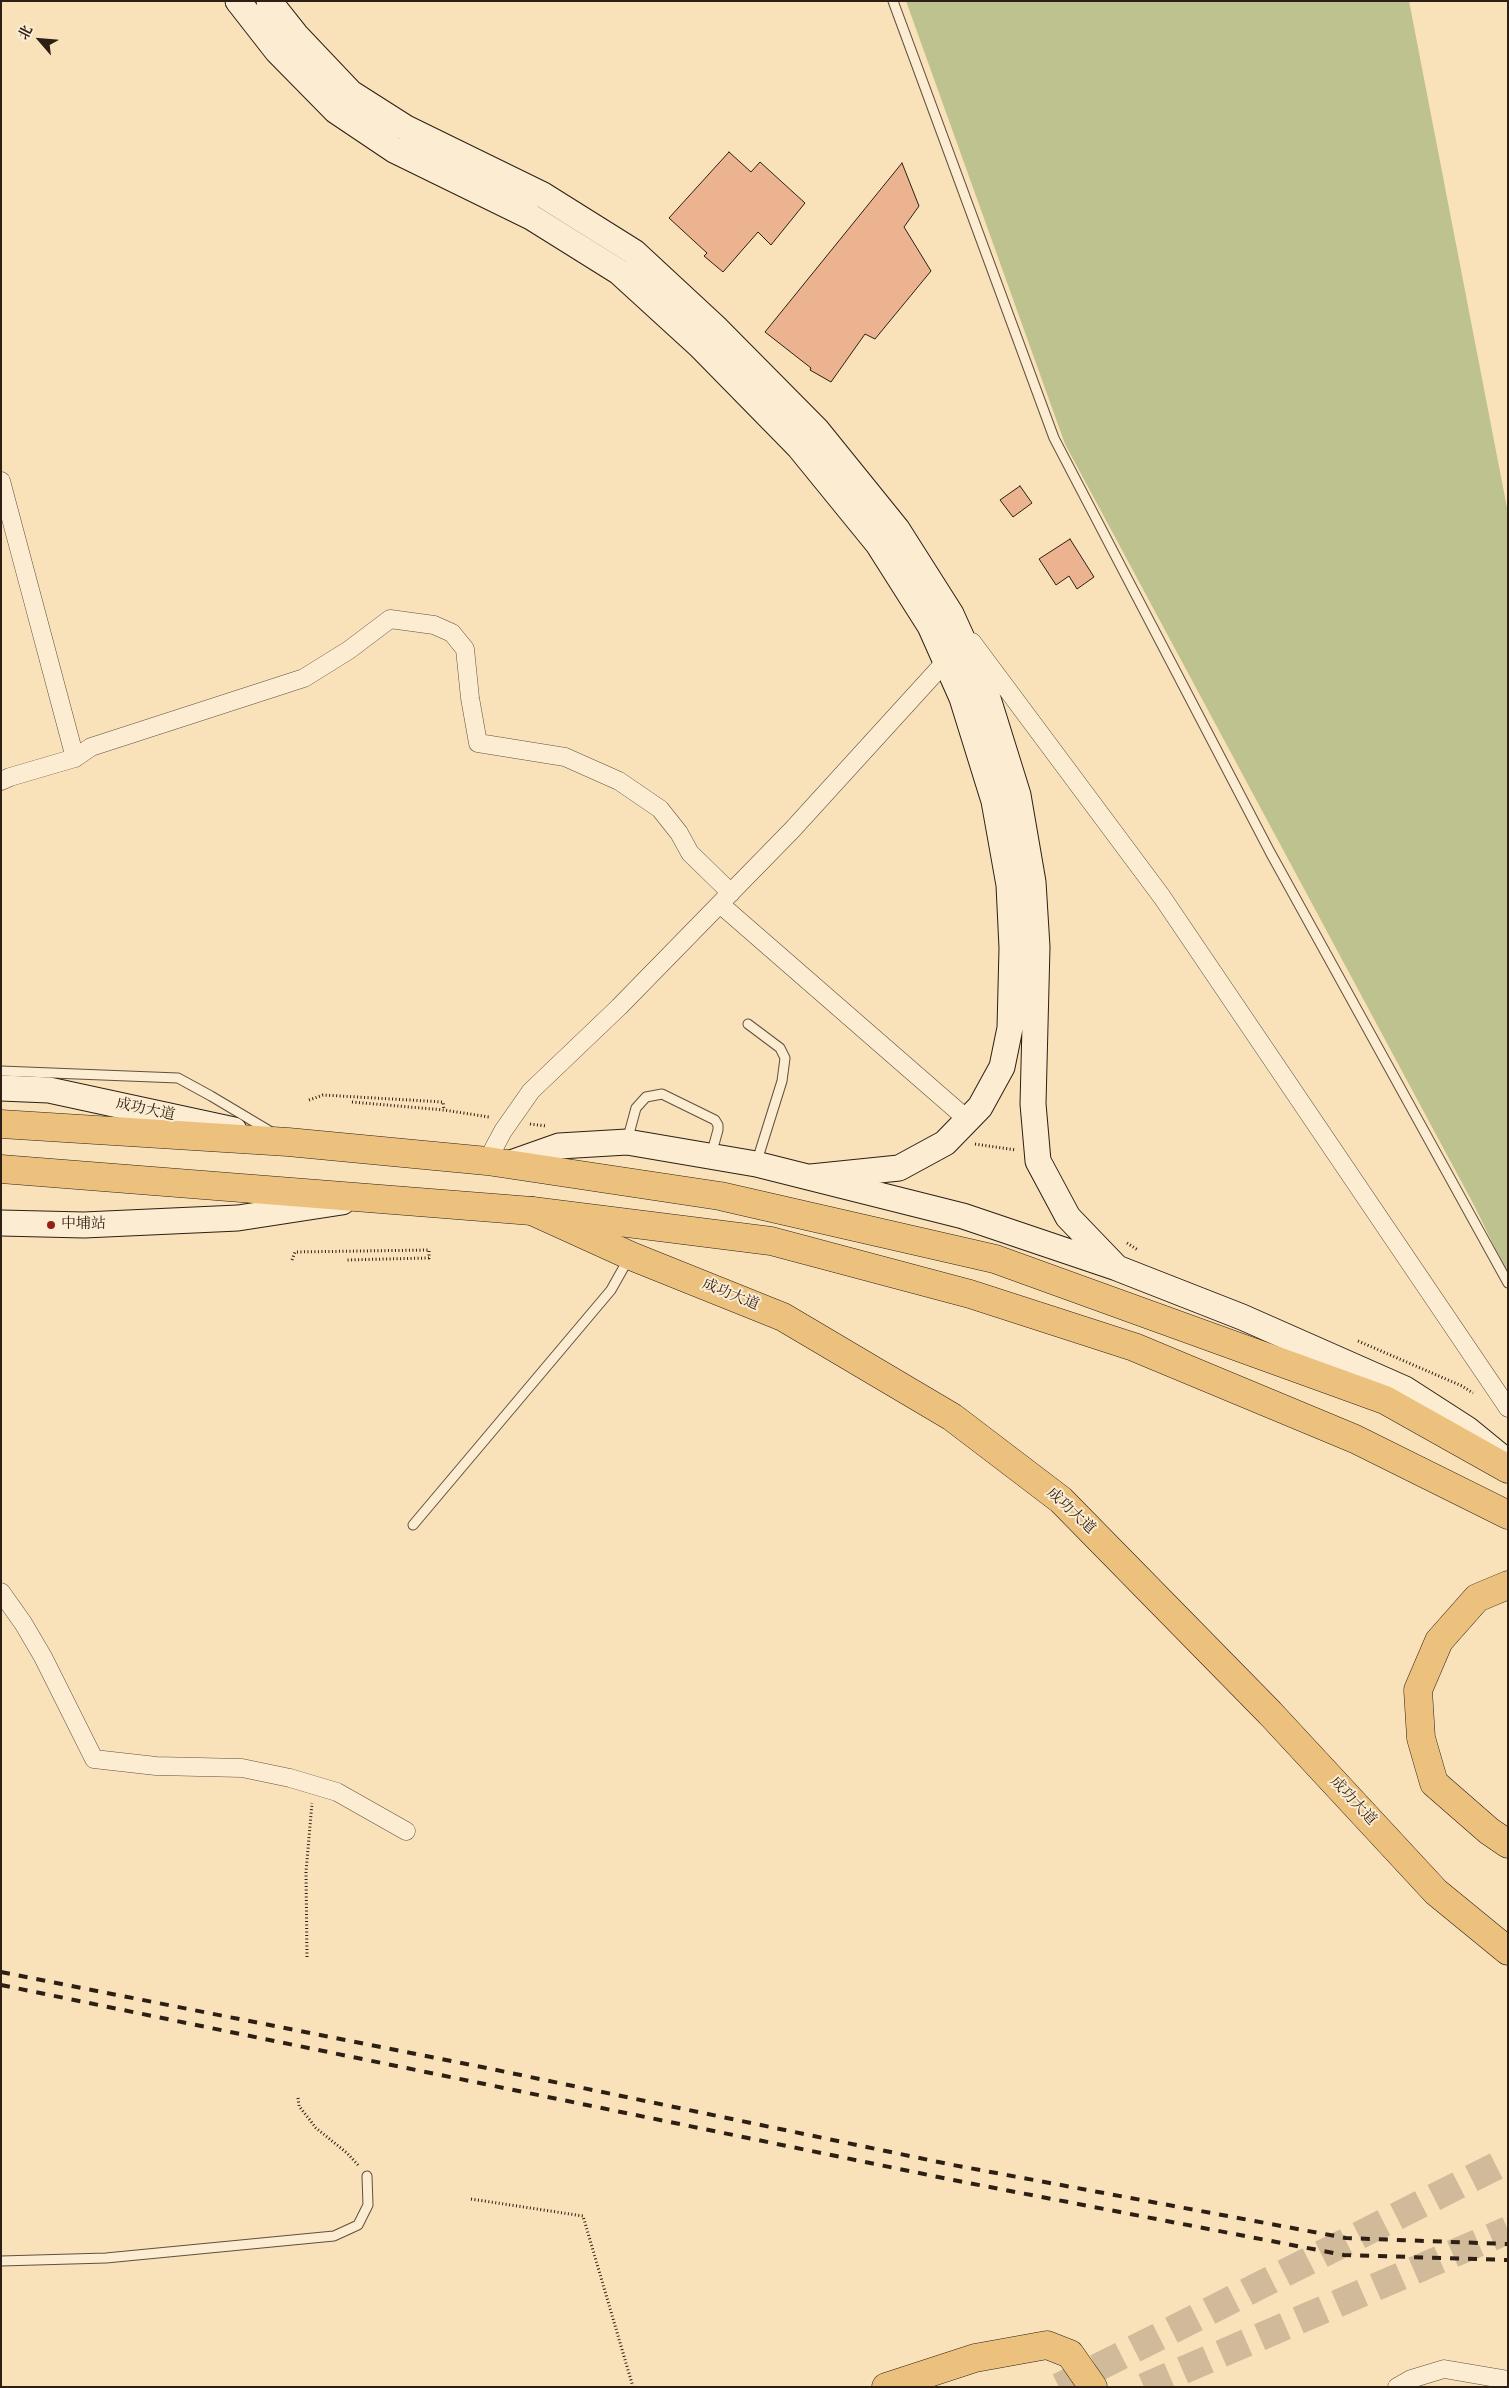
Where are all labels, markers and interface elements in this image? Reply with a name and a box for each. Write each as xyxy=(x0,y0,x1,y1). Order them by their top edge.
north arrow xyxy=(15,15,65,65)
text: 北 xyxy=(15,22,39,44)
street label: 成功大道 xyxy=(114,1096,176,1126)
place label: 中埔站 xyxy=(61,1216,106,1234)
marker: 中埔站 xyxy=(45,1219,57,1231)
street label: 成功大道 xyxy=(699,1276,761,1316)
street label: 成功大道 xyxy=(1042,1485,1098,1539)
street label: 成功大道 xyxy=(1325,1774,1379,1830)

